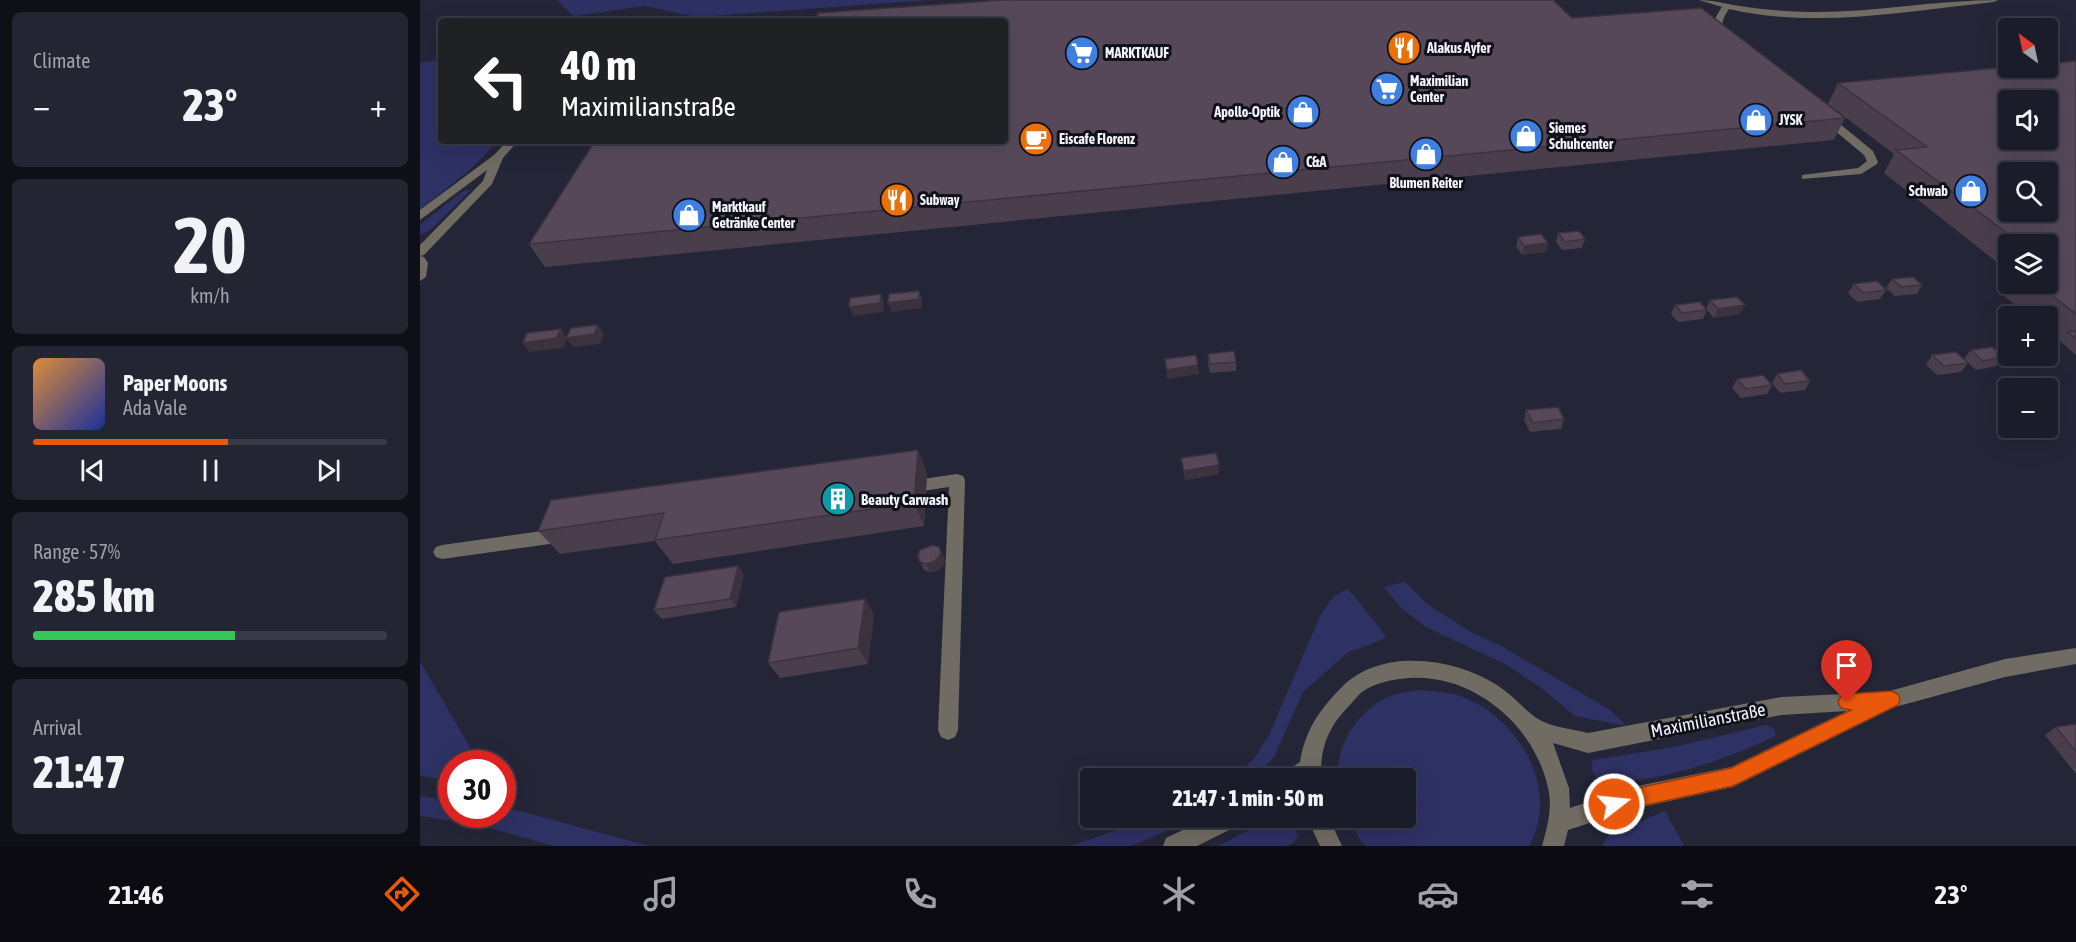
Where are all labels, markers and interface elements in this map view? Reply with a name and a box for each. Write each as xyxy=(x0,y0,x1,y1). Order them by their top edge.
north arrow xyxy=(1998,18,2058,78)
map controls xyxy=(1998,18,2058,438)
restaurant icon: Alakus Ayfer xyxy=(1386,30,1422,66)
supermarket icon: MARKTKAUF xyxy=(1064,35,1100,71)
place label: Alakus Ayfer xyxy=(1426,40,1492,56)
text: 40 m xyxy=(561,41,636,89)
icon: left xyxy=(462,42,540,120)
place label: MARKTKAUF xyxy=(1105,45,1169,61)
text: Climate xyxy=(33,49,90,72)
supermarket icon: Maximilian Center xyxy=(1369,71,1405,107)
place label: Maximilian Center xyxy=(1410,73,1469,105)
text: 23° xyxy=(183,79,237,131)
text: − xyxy=(33,86,50,124)
text: + xyxy=(370,86,387,124)
button: sound xyxy=(1998,90,2058,150)
text: Maximilianstraße xyxy=(561,91,736,122)
shop icon: Apollo-Optik xyxy=(1285,94,1321,130)
shop icon: JYSK xyxy=(1738,102,1774,138)
place label: Apollo-Optik xyxy=(1213,104,1281,120)
place label: JYSK xyxy=(1778,112,1803,128)
shop icon: Siemes Schuhcenter xyxy=(1508,118,1544,154)
place label: Siemes Schuhcenter xyxy=(1549,120,1614,152)
cafe icon: Eiscafe Florenz xyxy=(1018,121,1054,157)
place label: Eiscafe Florenz xyxy=(1059,131,1135,147)
shop icon: Blumen Reiter xyxy=(1408,136,1444,172)
shop icon: C&A xyxy=(1265,144,1301,180)
place label: C&A xyxy=(1306,154,1327,170)
button: search xyxy=(1998,162,2058,222)
shop icon: Schwab xyxy=(1953,173,1989,209)
place label: Blumen Reiter xyxy=(1389,175,1463,191)
restaurant icon: Subway xyxy=(879,182,915,218)
place label: Schwab xyxy=(1909,183,1948,199)
place label: Subway xyxy=(920,192,960,208)
shop icon: Marktkauf Getränke Center xyxy=(671,197,707,233)
place label: Marktkauf Getränke Center xyxy=(712,199,796,231)
text: 20 xyxy=(173,200,247,290)
button: layers xyxy=(1998,234,2058,294)
text: km/h xyxy=(190,284,230,307)
button: + xyxy=(1998,306,2058,366)
text: Paper Moons xyxy=(123,370,227,396)
button: − xyxy=(1998,378,2058,438)
text: Ada Vale xyxy=(123,396,187,419)
icon: previous xyxy=(76,454,109,487)
icon: pause xyxy=(194,454,227,487)
icon: next xyxy=(312,454,345,487)
building icon: Beauty Carwash xyxy=(820,481,856,517)
place label: Beauty Carwash xyxy=(861,491,948,508)
text: Range · 57% xyxy=(33,540,120,563)
text: 285 km xyxy=(33,570,155,622)
pin xyxy=(1821,640,1872,702)
icon: arrive xyxy=(1830,649,1863,682)
street label: Maximilianstraße xyxy=(1649,699,1767,741)
text: Arrival xyxy=(33,716,82,739)
text: 21:47 xyxy=(33,746,126,798)
speed limit sign: 30 xyxy=(438,750,516,828)
position arrow xyxy=(1582,772,1646,836)
text: 21:47 · 1 min · 50 m xyxy=(1172,785,1324,811)
icon: directions xyxy=(381,873,423,915)
icon: music xyxy=(640,873,682,915)
icon: phone xyxy=(899,873,941,915)
icon: climate xyxy=(1158,873,1200,915)
icon: car xyxy=(1417,873,1459,915)
icon: filters xyxy=(1676,873,1718,915)
text: 21:46 xyxy=(108,879,164,910)
text: 23° xyxy=(1935,879,1967,910)

